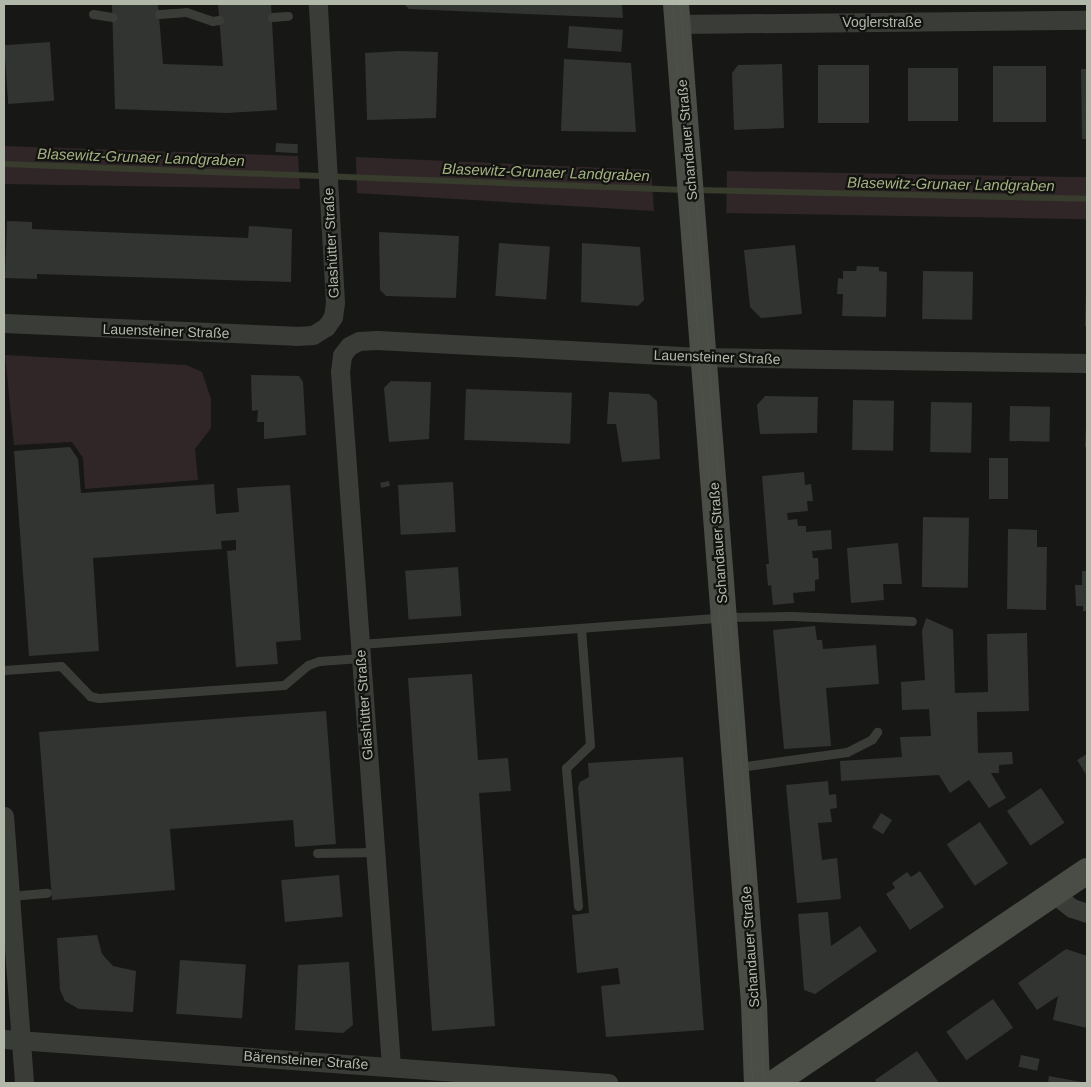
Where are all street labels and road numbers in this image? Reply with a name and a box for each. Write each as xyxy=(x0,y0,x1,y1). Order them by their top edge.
street label: Voglerstraße xyxy=(842,14,922,30)
street label: Schandauer Straße xyxy=(673,79,701,201)
street label: Glashütter Straße xyxy=(320,187,342,299)
street label: Lauensteiner Straße xyxy=(102,320,230,342)
street label: Lauensteiner Straße xyxy=(653,346,781,368)
street label: Schandauer Straße xyxy=(705,482,731,604)
street label: Glashütter Straße xyxy=(352,649,376,761)
street label: Schandauer Straße xyxy=(737,886,763,1008)
street label: Bärensteiner Straße xyxy=(243,1047,369,1073)

